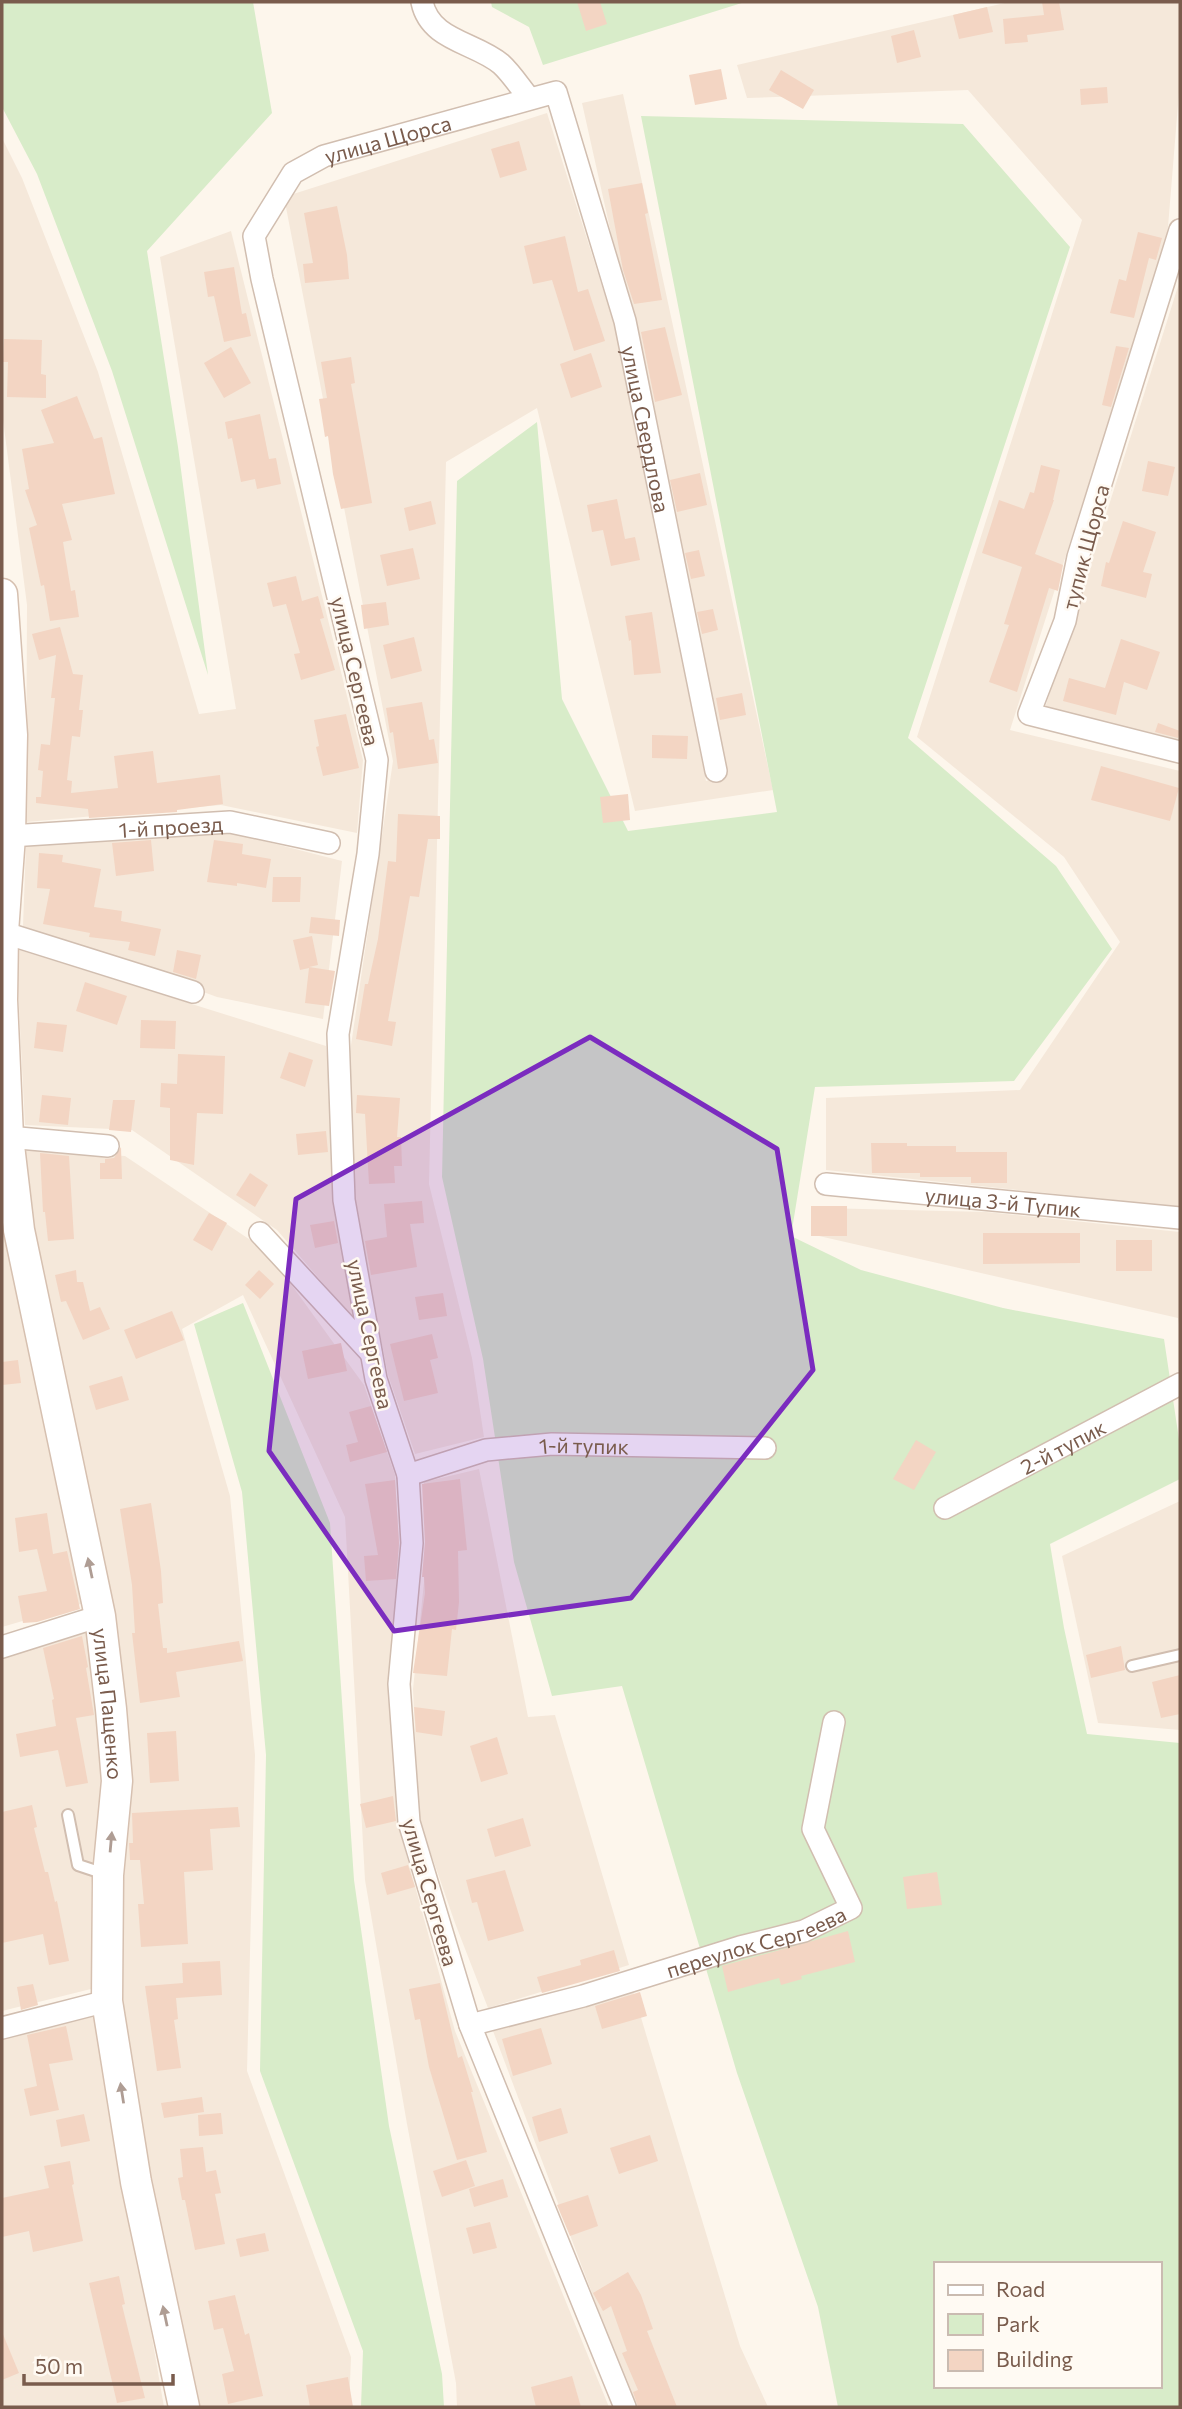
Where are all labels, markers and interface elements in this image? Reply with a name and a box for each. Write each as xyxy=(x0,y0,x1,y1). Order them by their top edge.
street label: улица Щорса xyxy=(321,109,454,168)
street label: улица Свердлова xyxy=(618,343,676,515)
street label: тупик Щорса xyxy=(1056,482,1114,612)
street label: улица Сергеева xyxy=(327,594,385,748)
street label: 1-й проезд xyxy=(118,810,224,842)
street label: улица 3-й Тупик xyxy=(924,1181,1082,1221)
street label: улица Сергеева xyxy=(343,1257,399,1411)
street label: 2-й тупик xyxy=(1016,1413,1109,1479)
street label: 1-й тупик xyxy=(538,1431,629,1458)
one-way arrow xyxy=(84,1557,95,1579)
street label: улица Пащенко xyxy=(89,1627,129,1780)
street label: улица Сергеева xyxy=(398,1815,464,1969)
one-way arrow xyxy=(106,1831,117,1853)
street label: переулок Сергеева xyxy=(663,1900,850,1982)
one-way arrow xyxy=(116,2082,127,2104)
legend xyxy=(934,2262,1161,2388)
text: Road xyxy=(996,2276,1045,2301)
one-way arrow xyxy=(159,2305,170,2327)
text: Park xyxy=(996,2311,1040,2336)
scale bar xyxy=(24,2342,173,2386)
text: Building xyxy=(996,2346,1073,2371)
text: 50 m xyxy=(35,2353,83,2378)

